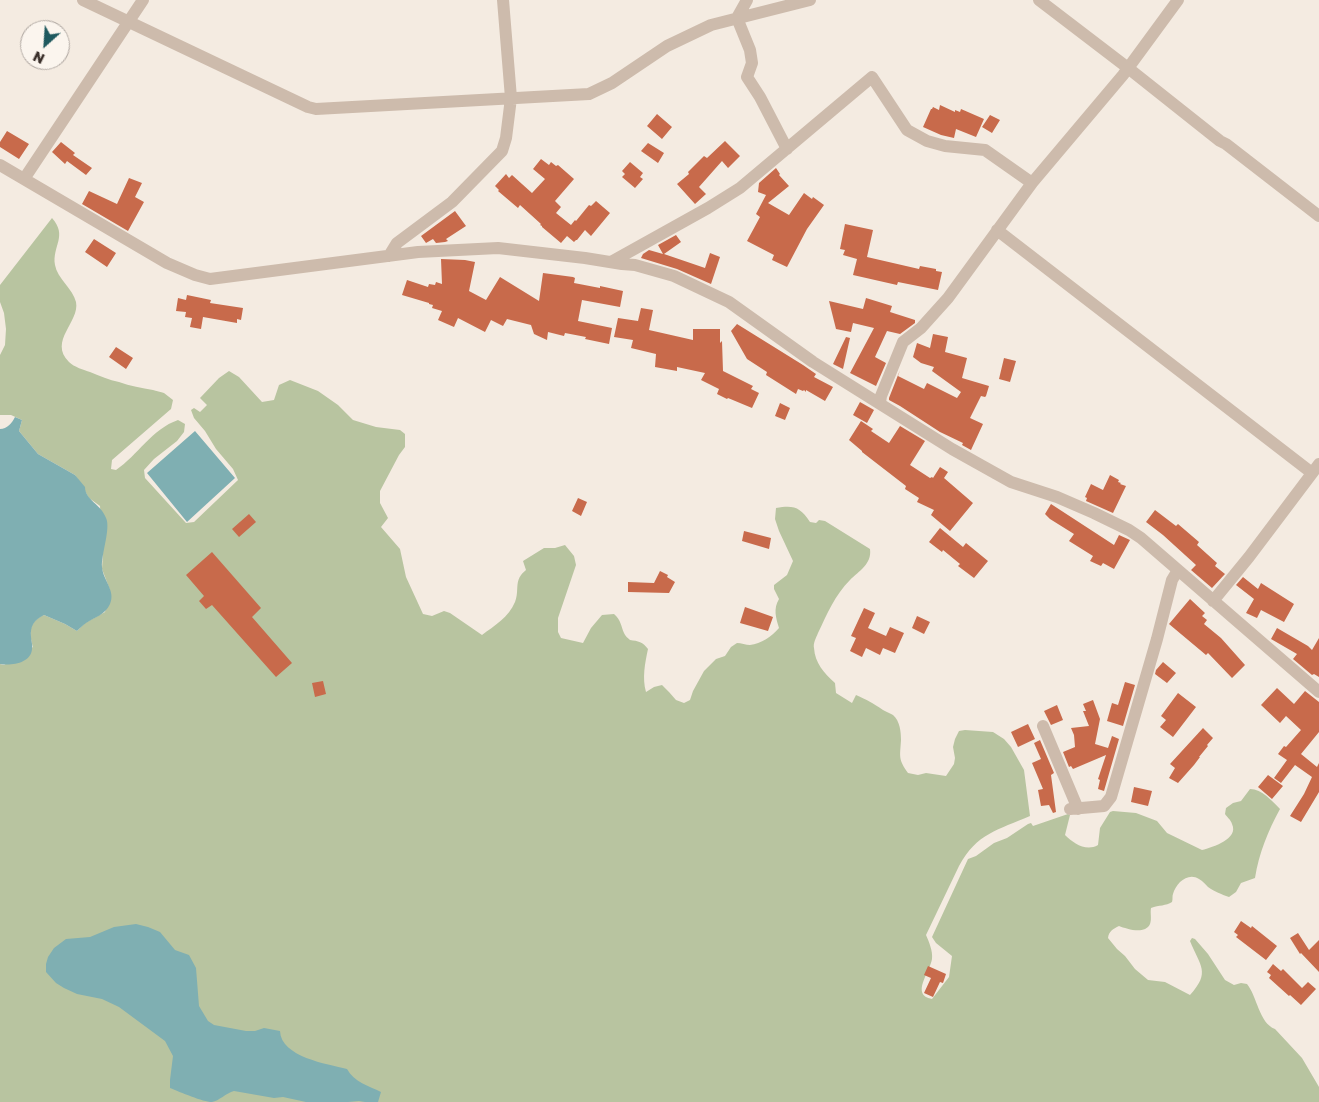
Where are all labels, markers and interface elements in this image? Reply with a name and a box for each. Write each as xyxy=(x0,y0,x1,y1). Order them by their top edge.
north arrow xyxy=(20,20,70,70)
text: N xyxy=(30,48,47,68)

